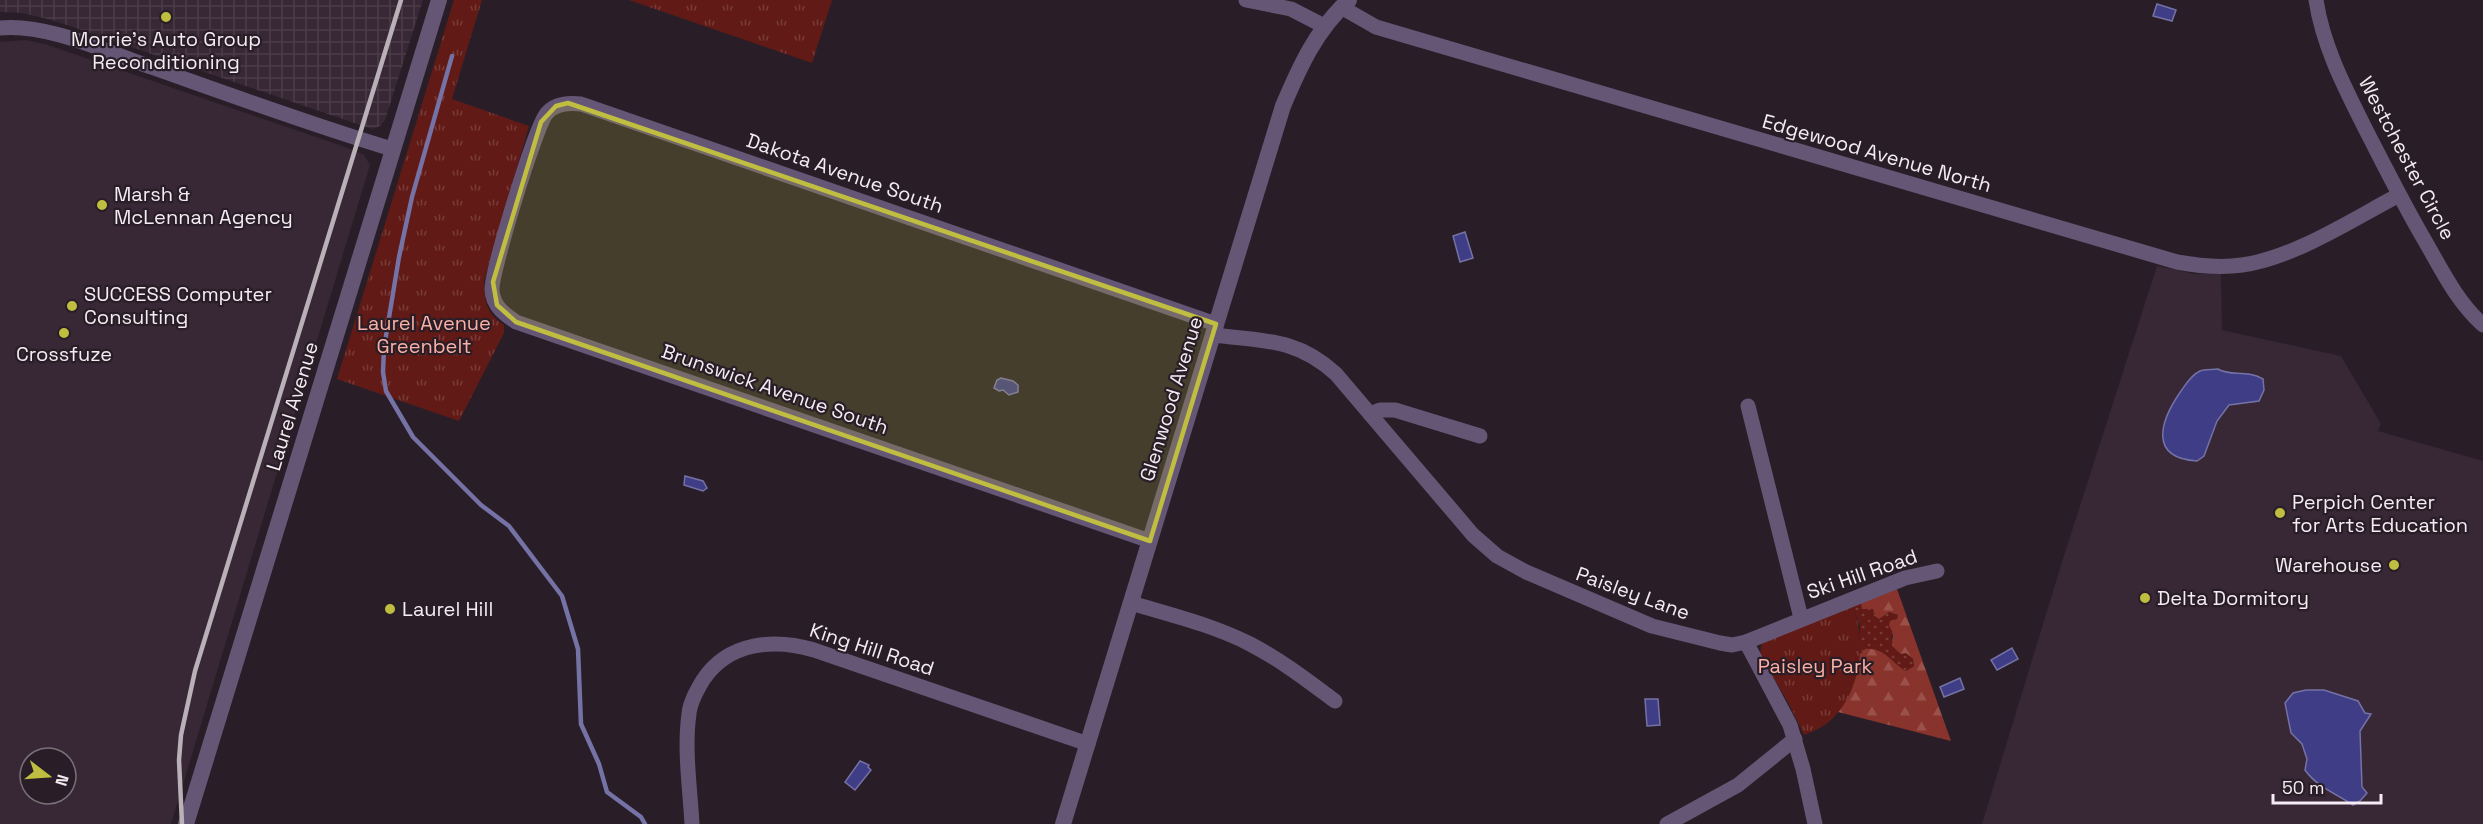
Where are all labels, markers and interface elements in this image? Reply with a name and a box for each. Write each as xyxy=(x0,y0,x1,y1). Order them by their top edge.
marker: Morrie's Auto Group Reconditioning xyxy=(159,10,173,24)
place label: Morrie's Auto Group Reconditioning xyxy=(71,26,261,75)
street label: Westchester Circle xyxy=(2353,72,2461,244)
street label: Edgewood Avenue North xyxy=(1759,108,1995,198)
street label: Dakota Avenue South xyxy=(743,127,947,219)
place label: Marsh & McLennan Agency xyxy=(114,181,293,230)
marker: Marsh & McLennan Agency xyxy=(95,198,109,212)
place label: SUCCESS Computer Consulting xyxy=(84,281,272,330)
marker: SUCCESS Computer Consulting xyxy=(65,299,79,313)
park label: Laurel Avenue Greenbelt xyxy=(357,310,491,359)
street label: Glenwood Avenue xyxy=(1134,313,1208,485)
marker: Crossfuze xyxy=(57,326,71,340)
street label: Laurel Avenue xyxy=(260,338,324,474)
street label: Brunswick Avenue South xyxy=(658,338,892,440)
place label: Crossfuze xyxy=(16,341,112,367)
place label: Perpich Center for Arts Education xyxy=(2292,489,2468,538)
marker: Perpich Center for Arts Education xyxy=(2273,506,2287,520)
street label: Ski Hill Road xyxy=(1803,543,1921,605)
place label: Warehouse xyxy=(2275,552,2382,578)
marker: Warehouse xyxy=(2387,558,2401,572)
street label: Paisley Lane xyxy=(1572,560,1694,626)
place label: Delta Dormitory xyxy=(2157,585,2309,611)
marker: Delta Dormitory xyxy=(2138,591,2152,605)
place label: Laurel Hill xyxy=(402,596,493,622)
marker: Laurel Hill xyxy=(383,602,397,616)
street label: King Hill Road xyxy=(806,617,938,681)
park label: Paisley Park xyxy=(1758,653,1872,679)
north arrow xyxy=(18,746,78,806)
scale bar xyxy=(2273,767,2381,805)
text: N xyxy=(50,772,73,788)
text: 50 m xyxy=(2282,776,2324,799)

